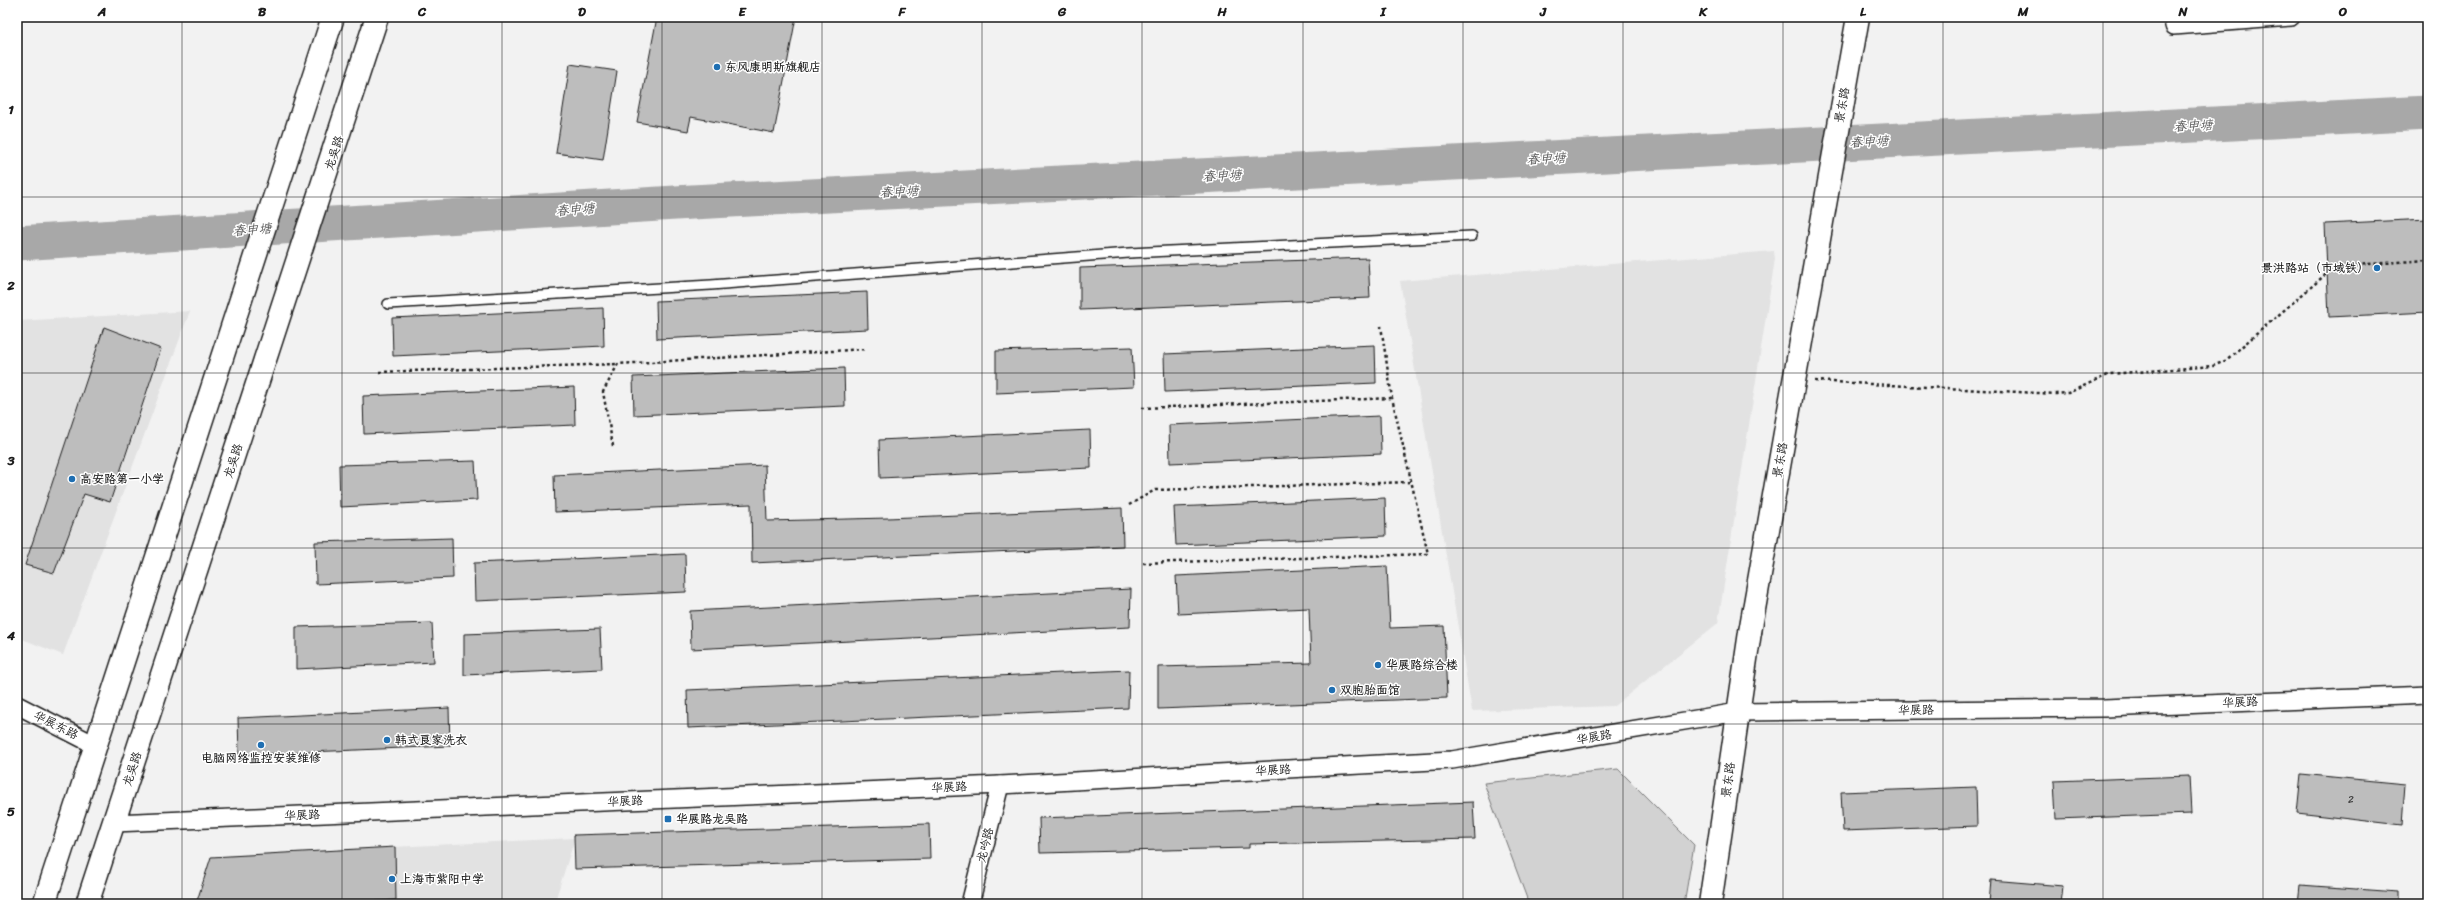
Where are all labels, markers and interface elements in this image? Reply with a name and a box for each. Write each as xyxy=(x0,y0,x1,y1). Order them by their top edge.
text: A xyxy=(97,0,106,23)
text: B xyxy=(258,0,267,23)
text: C xyxy=(417,0,427,23)
text: D xyxy=(578,0,586,23)
text: E xyxy=(738,0,747,23)
text: F xyxy=(897,0,906,23)
text: G xyxy=(1057,0,1067,23)
text: H xyxy=(1216,0,1227,23)
text: I xyxy=(1379,0,1387,23)
text: J xyxy=(1539,0,1547,23)
text: K xyxy=(1698,0,1708,23)
text: L xyxy=(1860,0,1867,23)
text: M xyxy=(2017,0,2029,23)
text: N xyxy=(2177,0,2188,23)
text: O xyxy=(2338,0,2348,23)
place label: 东风康明斯旗舰店 xyxy=(725,56,821,78)
marker: 东风康明斯旗舰店 xyxy=(712,62,722,72)
street label: 景东路 xyxy=(1828,85,1856,125)
text: 1 xyxy=(8,98,14,121)
water label: 春申塘 xyxy=(2173,113,2215,138)
water label: 春申塘 xyxy=(1849,129,1891,154)
street label: 龙吴路 xyxy=(318,132,350,174)
water label: 春申塘 xyxy=(1526,146,1568,171)
water label: 春申塘 xyxy=(1202,163,1244,188)
water label: 春申塘 xyxy=(879,179,921,204)
water label: 春申塘 xyxy=(555,197,597,222)
water label: 春申塘 xyxy=(232,217,274,242)
place label: 景洪路站（市域铁） xyxy=(2261,257,2369,279)
marker: 景洪路站（市域铁） xyxy=(2372,263,2382,273)
text: 2 xyxy=(6,274,15,297)
street label: 龙吴路 xyxy=(217,440,249,482)
street label: 景东路 xyxy=(1766,440,1794,480)
text: 3 xyxy=(6,449,15,472)
place label: 高安路第一小学 xyxy=(80,468,164,490)
marker: 高安路第一小学 xyxy=(67,474,77,484)
text: 4 xyxy=(6,624,16,647)
place label: 华展路综合楼 xyxy=(1386,654,1458,676)
marker: 华展路综合楼 xyxy=(1373,660,1383,670)
place label: 双胞胎面馆 xyxy=(1340,679,1400,701)
marker: 双胞胎面馆 xyxy=(1327,685,1337,695)
street label: 华展路 xyxy=(2222,690,2258,714)
street label: 华展路 xyxy=(1898,699,1934,721)
street label: 华展东路 xyxy=(30,704,82,746)
street label: 华展路 xyxy=(1574,723,1614,751)
place label: 韩式良家洗衣 xyxy=(395,729,467,751)
marker: 韩式良家洗衣 xyxy=(382,735,392,745)
marker: 电脑网络监控安装维修 xyxy=(256,740,266,750)
place label: 电脑网络监控安装维修 xyxy=(201,747,321,769)
street label: 龙吴路 xyxy=(116,748,148,790)
street label: 华展路 xyxy=(1254,758,1292,782)
street label: 景东路 xyxy=(1715,761,1741,799)
street label: 华展路 xyxy=(931,775,967,799)
street label: 华展路 xyxy=(607,789,643,813)
house number: 2 xyxy=(2348,791,2354,809)
text: 5 xyxy=(7,800,15,823)
street label: 华展路 xyxy=(284,803,320,827)
place label: 华展路龙吴路 xyxy=(676,808,748,830)
marker: 华展路龙吴路 xyxy=(663,814,673,824)
street label: 龙吟路 xyxy=(970,825,1000,865)
place label: 上海市紫阳中学 xyxy=(400,868,484,890)
marker: 上海市紫阳中学 xyxy=(387,874,397,884)

